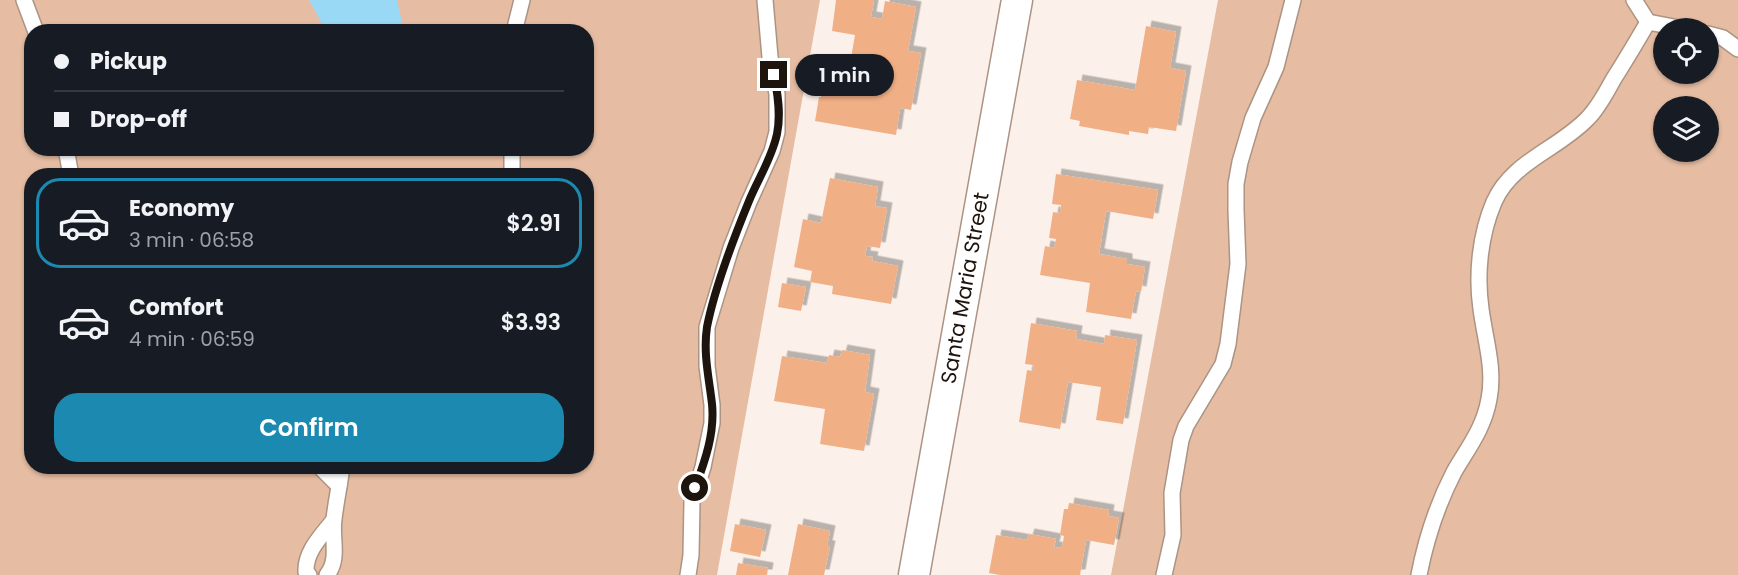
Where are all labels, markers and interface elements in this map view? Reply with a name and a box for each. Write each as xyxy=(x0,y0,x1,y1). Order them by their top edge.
map controls xyxy=(1653,18,1719,162)
button: locate xyxy=(1653,18,1719,84)
text: Pickup xyxy=(90,46,167,77)
callout: 1 min xyxy=(795,54,894,96)
route end xyxy=(760,61,787,88)
text: 1 min xyxy=(819,61,870,89)
button: layers xyxy=(1653,96,1719,162)
text: Drop-off xyxy=(90,104,187,135)
street label: Santa Maria Street xyxy=(933,190,996,386)
text: Economy xyxy=(129,193,234,224)
icon: car xyxy=(57,196,111,250)
text: $2.91 xyxy=(507,208,561,239)
text: 3 min · 06:58 xyxy=(129,226,254,254)
text: Comfort xyxy=(129,292,223,323)
icon: car xyxy=(57,295,111,349)
text: $3.93 xyxy=(501,307,561,338)
text: 4 min · 06:59 xyxy=(129,325,255,353)
button: Confirm xyxy=(54,393,564,462)
route start xyxy=(681,474,708,501)

